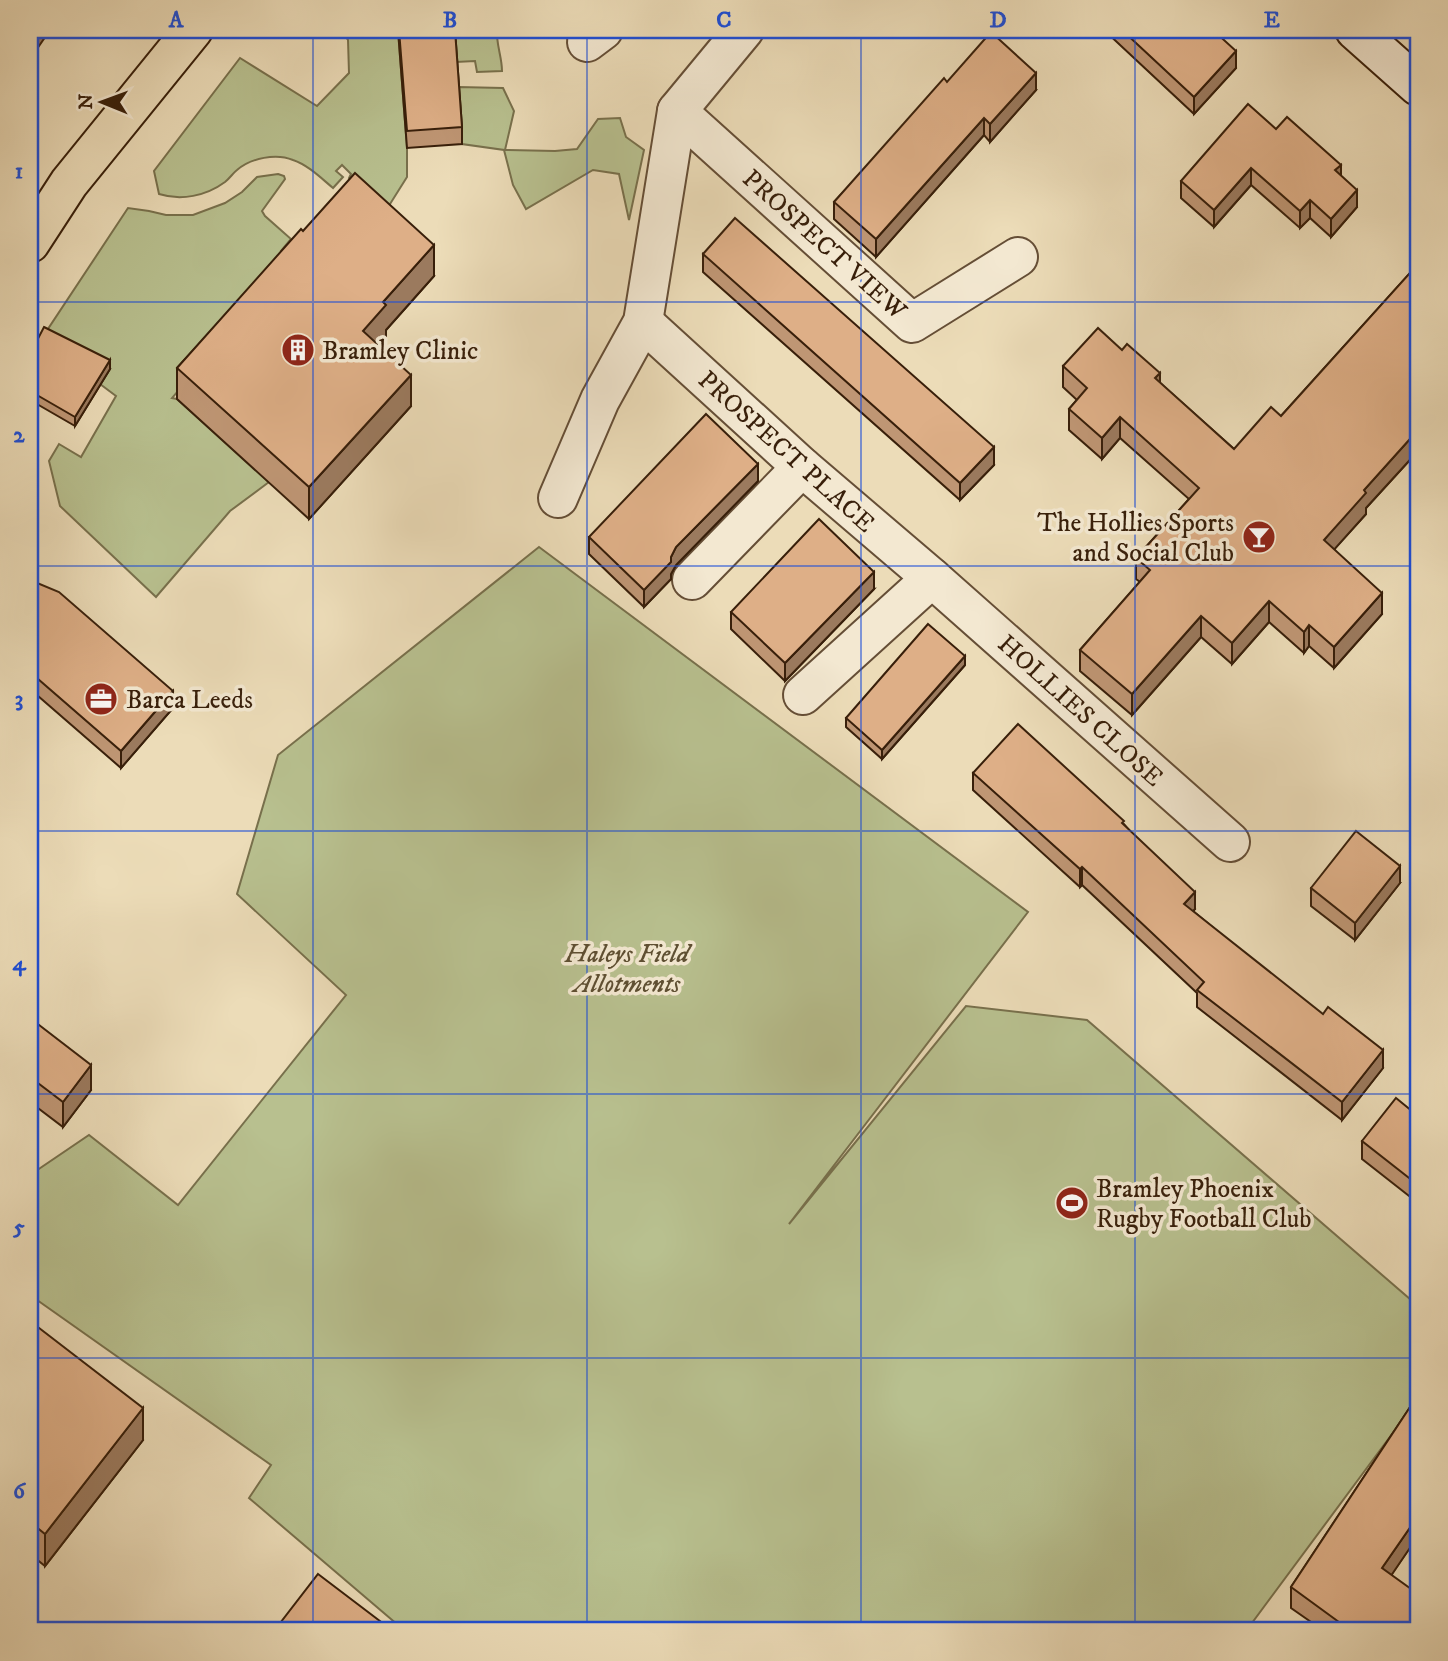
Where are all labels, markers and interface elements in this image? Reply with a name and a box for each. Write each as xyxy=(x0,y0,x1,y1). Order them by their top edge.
text: A xyxy=(168,6,185,35)
text: B xyxy=(443,6,457,35)
text: C xyxy=(716,6,732,35)
text: D xyxy=(989,6,1007,35)
text: E xyxy=(1264,6,1280,35)
north arrow xyxy=(66,66,136,136)
text: N xyxy=(75,93,98,110)
text: 1 xyxy=(15,157,23,186)
street label: PROSPECT VIEW xyxy=(735,163,914,328)
building icon: Bramley Clinic xyxy=(279,331,317,369)
place label: Bramley Clinic xyxy=(322,335,478,368)
street label: PROSPECT PLACE xyxy=(691,364,881,540)
text: 2 xyxy=(13,421,25,450)
place label: The Hollies Sports and Social Club xyxy=(1037,507,1234,570)
bar icon: The Hollies Sports and Social Club xyxy=(1240,518,1278,556)
street label: HOLLIES CLOSE xyxy=(990,628,1170,794)
office icon: Barca Leeds xyxy=(82,680,120,718)
place label: Barca Leeds xyxy=(126,684,253,717)
text: 3 xyxy=(15,685,23,714)
park label: Haleys Field Allotments xyxy=(564,938,693,1001)
text: 4 xyxy=(12,949,27,978)
place label: Bramley Phoenix Rugby Football Club xyxy=(1096,1173,1311,1236)
sports icon: Bramley Phoenix Rugby Football Club xyxy=(1053,1184,1091,1222)
text: 5 xyxy=(12,1213,25,1242)
text: 6 xyxy=(13,1477,27,1506)

